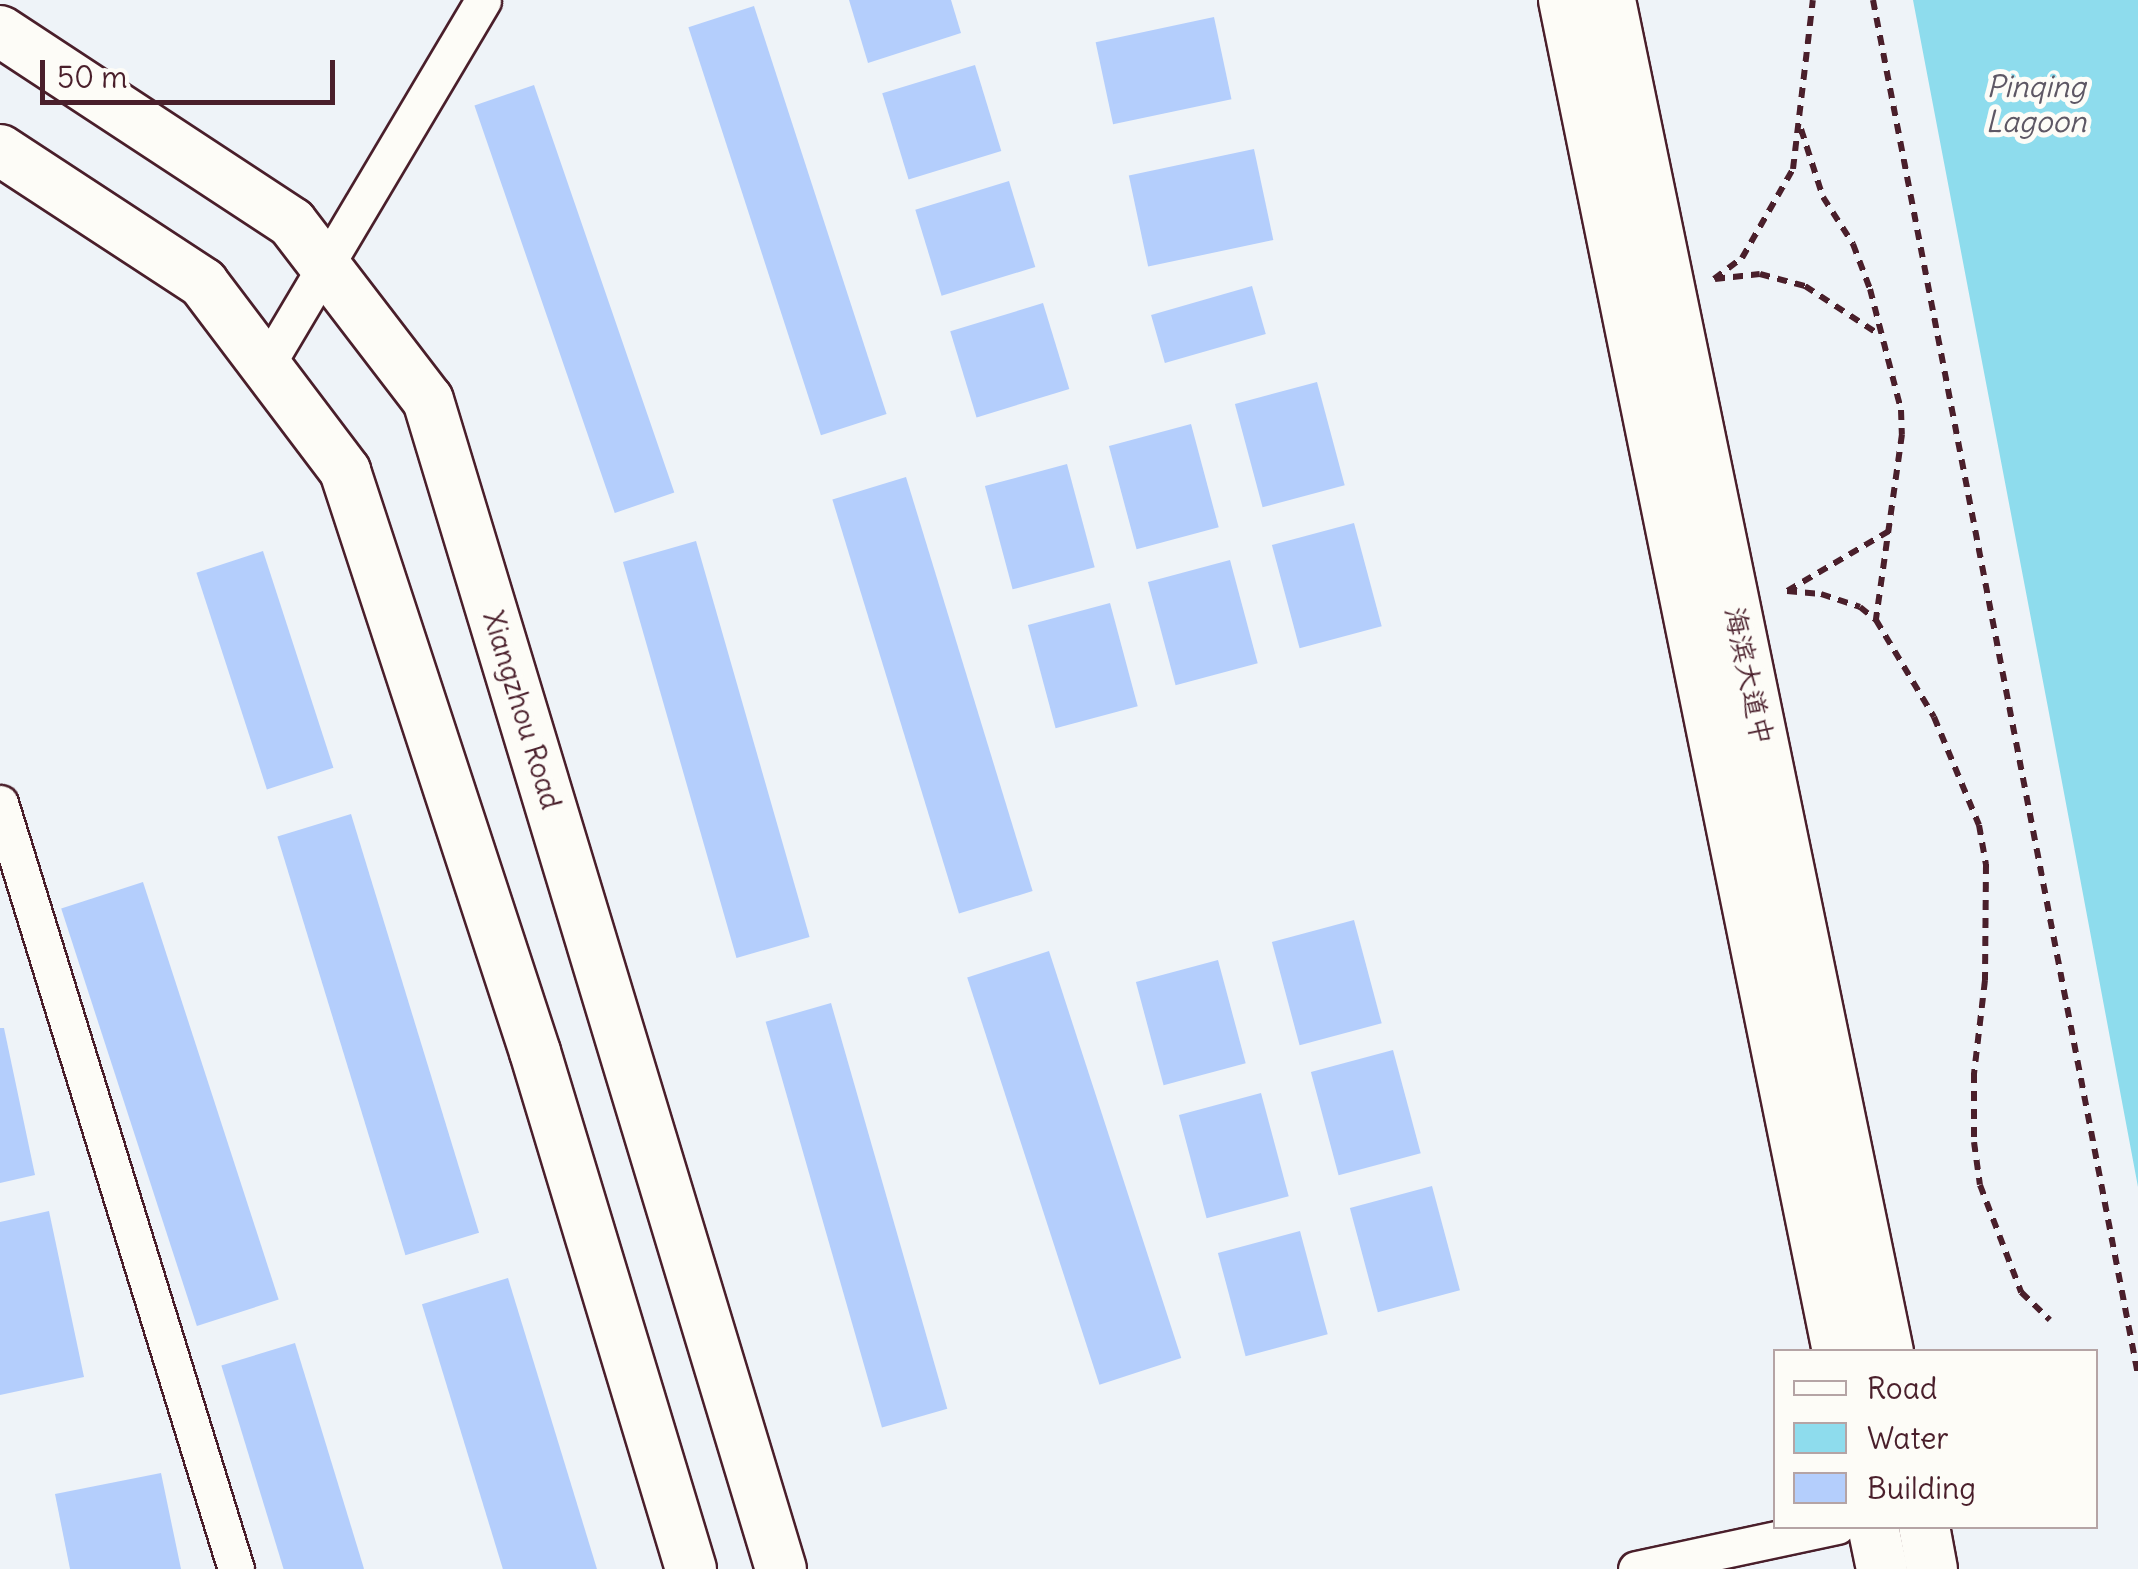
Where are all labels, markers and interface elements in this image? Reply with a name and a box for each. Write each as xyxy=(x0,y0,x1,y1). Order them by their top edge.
scale bar xyxy=(45,40,340,102)
text: 50 m xyxy=(57,58,127,96)
water label: Pinqing Lagoon xyxy=(1986,68,2086,138)
street label: 海滨大道中 xyxy=(1718,604,1780,748)
street label: Xiangzhou Road xyxy=(476,607,568,813)
legend xyxy=(1773,1349,2098,1529)
text: Road xyxy=(1867,1369,1937,1407)
text: Water xyxy=(1867,1419,1949,1457)
text: Building xyxy=(1867,1469,1976,1507)

